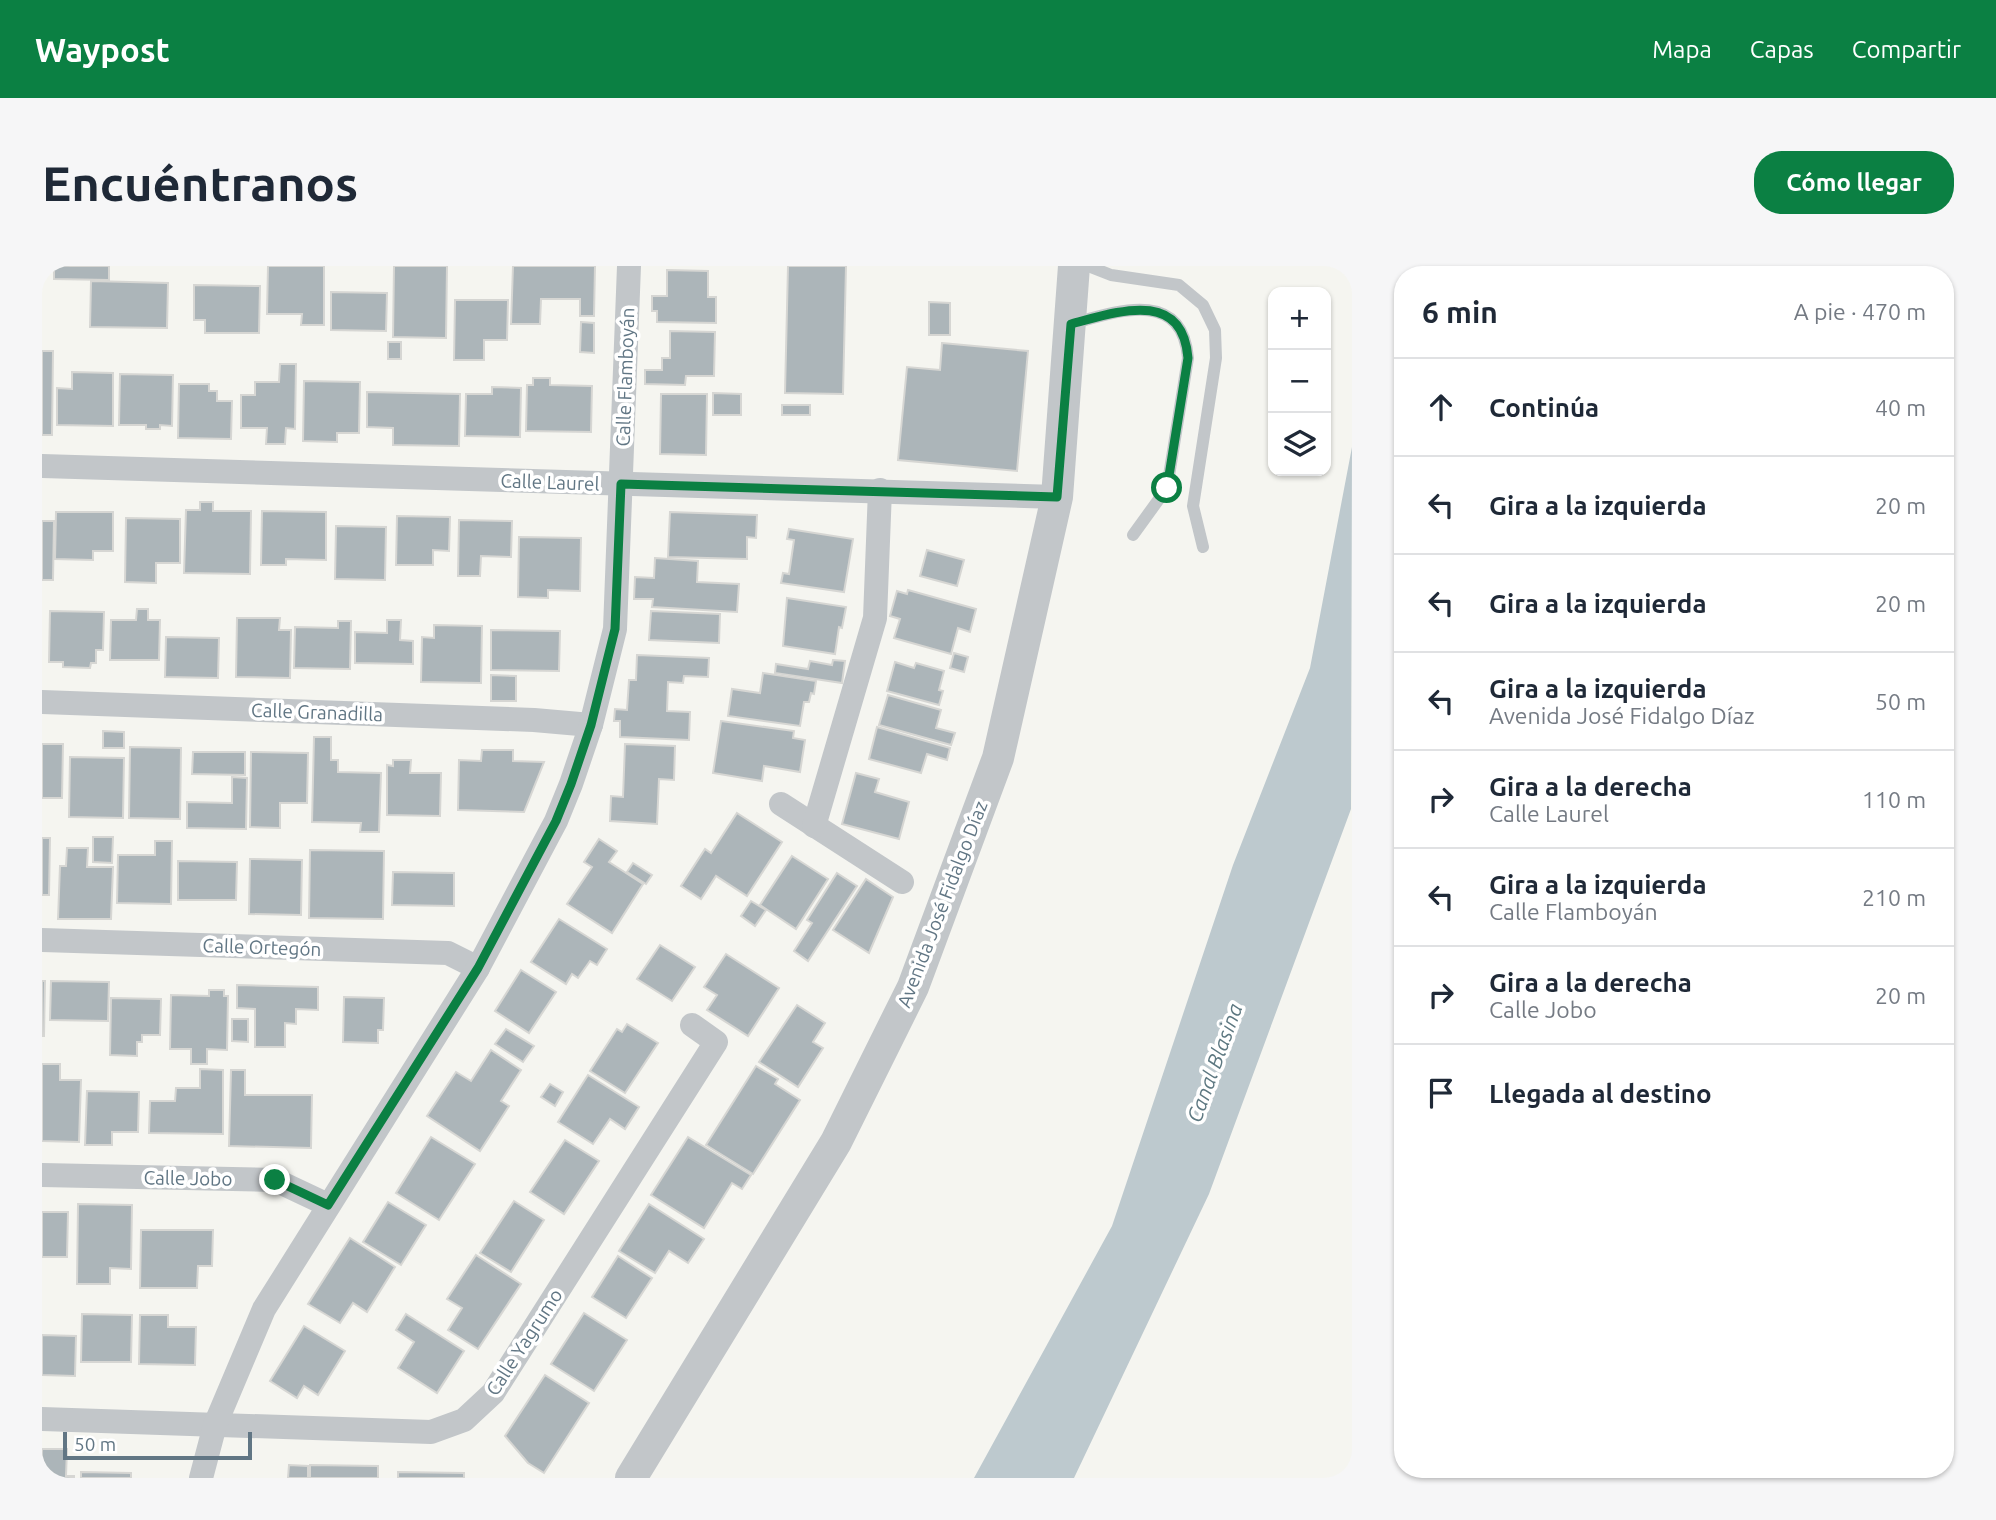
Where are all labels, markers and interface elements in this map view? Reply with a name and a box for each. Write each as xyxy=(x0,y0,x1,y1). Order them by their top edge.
text: Waypost xyxy=(35,31,170,68)
text: Mapa xyxy=(1652,36,1712,63)
text: Capas xyxy=(1750,36,1814,63)
text: Compartir xyxy=(1852,36,1961,63)
button: Cómo llegar xyxy=(1754,151,1954,214)
text: Encuéntranos xyxy=(42,155,358,210)
map controls xyxy=(1268,287,1331,476)
button: + xyxy=(1268,287,1331,350)
text: 6 min xyxy=(1422,295,1498,329)
text: A pie · 470 m xyxy=(1794,299,1926,324)
street label: Calle Flamboyán xyxy=(612,307,638,447)
button: − xyxy=(1268,350,1331,413)
icon: ahead xyxy=(1422,388,1460,426)
text: Continúa xyxy=(1489,393,1599,422)
text: 40 m xyxy=(1875,395,1926,420)
button: layers xyxy=(1268,413,1331,476)
street label: Calle Laurel xyxy=(500,469,600,495)
route start xyxy=(1151,472,1182,503)
icon: left xyxy=(1422,486,1460,524)
text: Gira a la izquierda xyxy=(1489,491,1707,520)
text: 20 m xyxy=(1875,493,1926,518)
icon: left xyxy=(1422,584,1460,622)
text: Gira a la izquierda xyxy=(1489,589,1707,618)
text: 20 m xyxy=(1875,591,1926,616)
text: Gira a la izquierda xyxy=(1489,674,1707,703)
icon: left xyxy=(1422,682,1460,720)
text: 50 m xyxy=(1875,689,1926,714)
street label: Calle Granadilla xyxy=(251,699,383,725)
text: Avenida José Fidalgo Díaz xyxy=(1489,703,1755,728)
text: Gira a la derecha xyxy=(1489,772,1692,801)
icon: right xyxy=(1422,780,1460,818)
text: 110 m xyxy=(1862,787,1926,812)
street label: Avenida José Fidalgo Díaz xyxy=(892,797,992,1010)
text: Calle Laurel xyxy=(1489,801,1609,826)
text: Gira a la izquierda xyxy=(1489,870,1707,899)
icon: left xyxy=(1422,878,1460,916)
text: 210 m xyxy=(1862,885,1926,910)
text: Calle Flamboyán xyxy=(1489,899,1658,924)
street label: Calle Ortegón xyxy=(202,934,322,960)
text: Gira a la derecha xyxy=(1489,968,1692,997)
icon: right xyxy=(1422,976,1460,1014)
text: 20 m xyxy=(1875,983,1926,1008)
text: Calle Jobo xyxy=(1489,997,1597,1022)
water label: Canal Blasina xyxy=(1181,1000,1247,1125)
icon: arrive xyxy=(1422,1074,1460,1112)
text: Llegada al destino xyxy=(1489,1079,1712,1108)
route end xyxy=(259,1164,290,1195)
street label: Calle Jobo xyxy=(143,1166,233,1190)
street label: Calle Yagrumo xyxy=(481,1285,567,1399)
scale bar xyxy=(63,1429,252,1461)
text: 50 m xyxy=(74,1433,116,1455)

